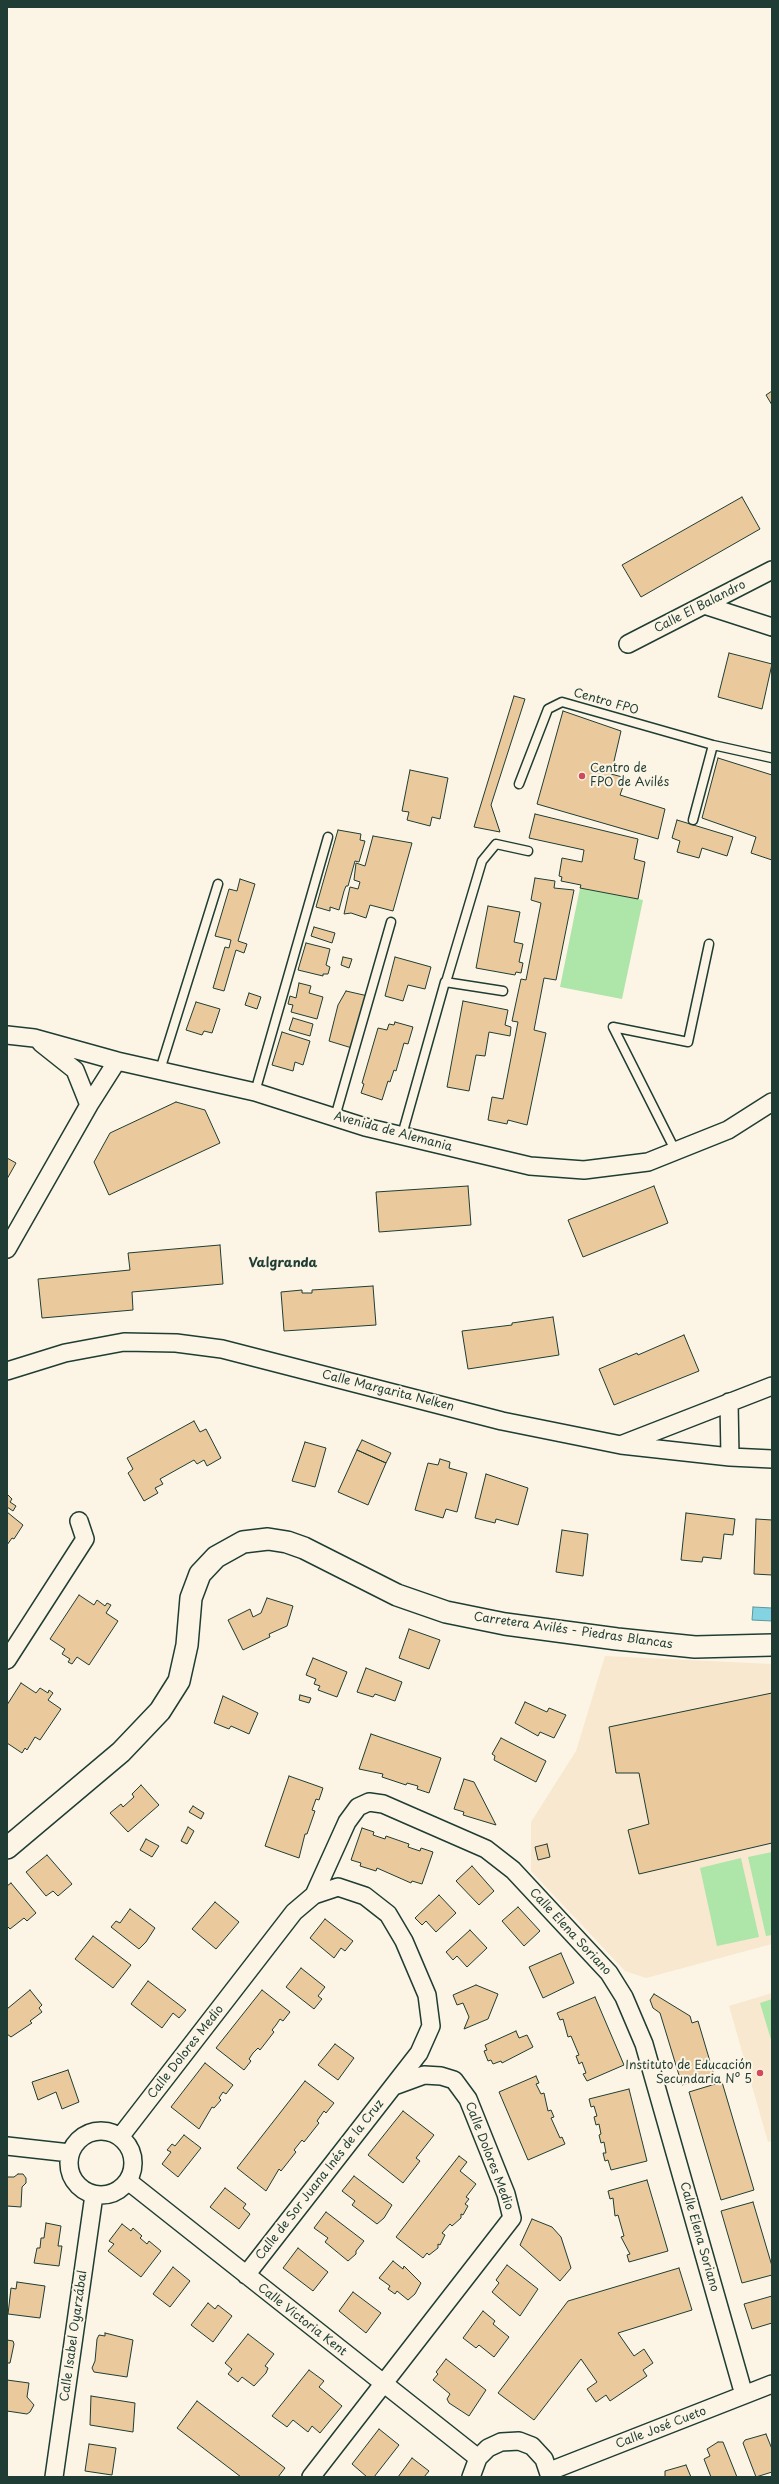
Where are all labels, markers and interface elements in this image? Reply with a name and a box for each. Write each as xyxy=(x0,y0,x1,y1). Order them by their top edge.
street label: Calle El Balandro xyxy=(652,578,748,636)
street label: Centro FPO xyxy=(572,686,640,718)
place label: Centro de FPO de Avilés xyxy=(590,762,669,790)
marker: Centro de FPO de Avilés xyxy=(577,771,587,781)
street label: Avenida de Alemania xyxy=(332,1109,454,1155)
district label: Valgranda xyxy=(249,1255,317,1271)
street label: Calle Margarita Nelken xyxy=(320,1368,456,1414)
street label: Carretera Avilés - Piedras Blancas xyxy=(473,1610,673,1652)
street label: Calle Elena Soriano xyxy=(526,1886,614,1978)
street label: Calle Dolores Medio xyxy=(145,2002,227,2102)
place label: Instituto de Educación Secundaria Nº 5 xyxy=(625,2059,752,2087)
marker: Instituto de Educación Secundaria Nº 5 xyxy=(755,2068,765,2078)
street label: Calle de Sor Juana Inés de la Cruz xyxy=(253,2097,387,2263)
street label: Calle Dolores Medio xyxy=(462,2100,516,2212)
street label: Calle Elena Soriano xyxy=(676,2180,722,2294)
street label: Calle Isabel Oyarzábal xyxy=(58,2269,90,2403)
street label: Calle Victoria Kent xyxy=(255,2281,349,2359)
street label: Calle José Cueto xyxy=(614,2404,708,2452)

